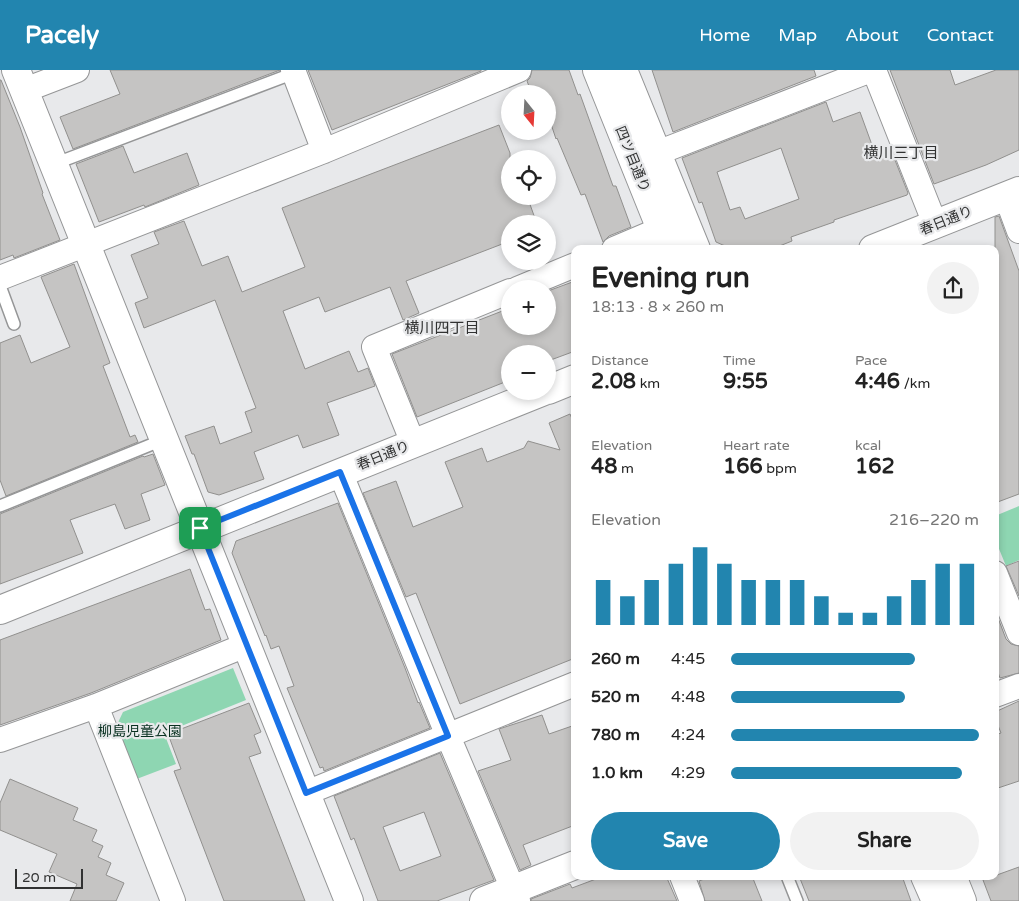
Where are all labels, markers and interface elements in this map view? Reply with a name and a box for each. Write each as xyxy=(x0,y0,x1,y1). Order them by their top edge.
text: Pacely xyxy=(25,21,99,50)
text: Home xyxy=(699,24,750,46)
text: Map xyxy=(778,24,817,46)
text: About xyxy=(845,24,899,46)
text: Contact xyxy=(927,24,994,46)
north arrow xyxy=(501,85,556,140)
map controls xyxy=(501,85,556,400)
street label: 四ツ目通り xyxy=(612,124,654,195)
district label: 横川三丁目 xyxy=(863,144,939,162)
button: locate xyxy=(501,150,556,205)
street label: 春日通り xyxy=(917,202,975,239)
button: layers xyxy=(501,215,556,270)
text: Evening run xyxy=(591,261,750,295)
button: share xyxy=(927,262,979,314)
button: + xyxy=(501,280,556,335)
text: 18:13 · 8 × 260 m xyxy=(591,297,724,317)
district label: 横川四丁目 xyxy=(404,319,480,337)
button: − xyxy=(501,345,556,400)
text: Distance xyxy=(591,352,649,369)
text: Time xyxy=(723,352,756,369)
text: Pace xyxy=(855,352,887,369)
text: 2.08 xyxy=(591,369,636,394)
text: 9:55 xyxy=(723,369,768,394)
text: 4:46 xyxy=(855,369,900,394)
text: km xyxy=(636,375,660,392)
text: /km xyxy=(900,375,930,392)
street label: 春日通り xyxy=(354,437,412,474)
text: Elevation xyxy=(591,437,652,454)
text: Heart rate xyxy=(723,437,790,454)
text: kcal xyxy=(855,437,881,454)
text: 48 xyxy=(591,454,617,479)
text: 166 xyxy=(723,454,763,479)
text: 162 xyxy=(855,454,895,479)
text: m xyxy=(617,460,634,477)
text: bpm xyxy=(763,460,797,477)
pin xyxy=(179,507,221,549)
text: Elevation xyxy=(591,510,661,530)
text: 216–220 m xyxy=(889,510,979,530)
icon: arrive xyxy=(186,514,214,542)
text: 260 m xyxy=(591,649,640,669)
text: 4:45 xyxy=(671,649,705,669)
text: 520 m xyxy=(591,687,640,707)
text: 4:48 xyxy=(671,687,705,707)
park label: 柳島児童公園 xyxy=(98,723,182,740)
text: 780 m xyxy=(591,725,640,745)
text: 4:24 xyxy=(671,725,705,745)
text: 1.0 km xyxy=(591,763,643,783)
text: 4:29 xyxy=(671,763,705,783)
button: Save xyxy=(591,812,780,870)
button: Share xyxy=(790,812,979,870)
scale bar xyxy=(15,866,82,889)
text: 20 m xyxy=(22,869,56,886)

